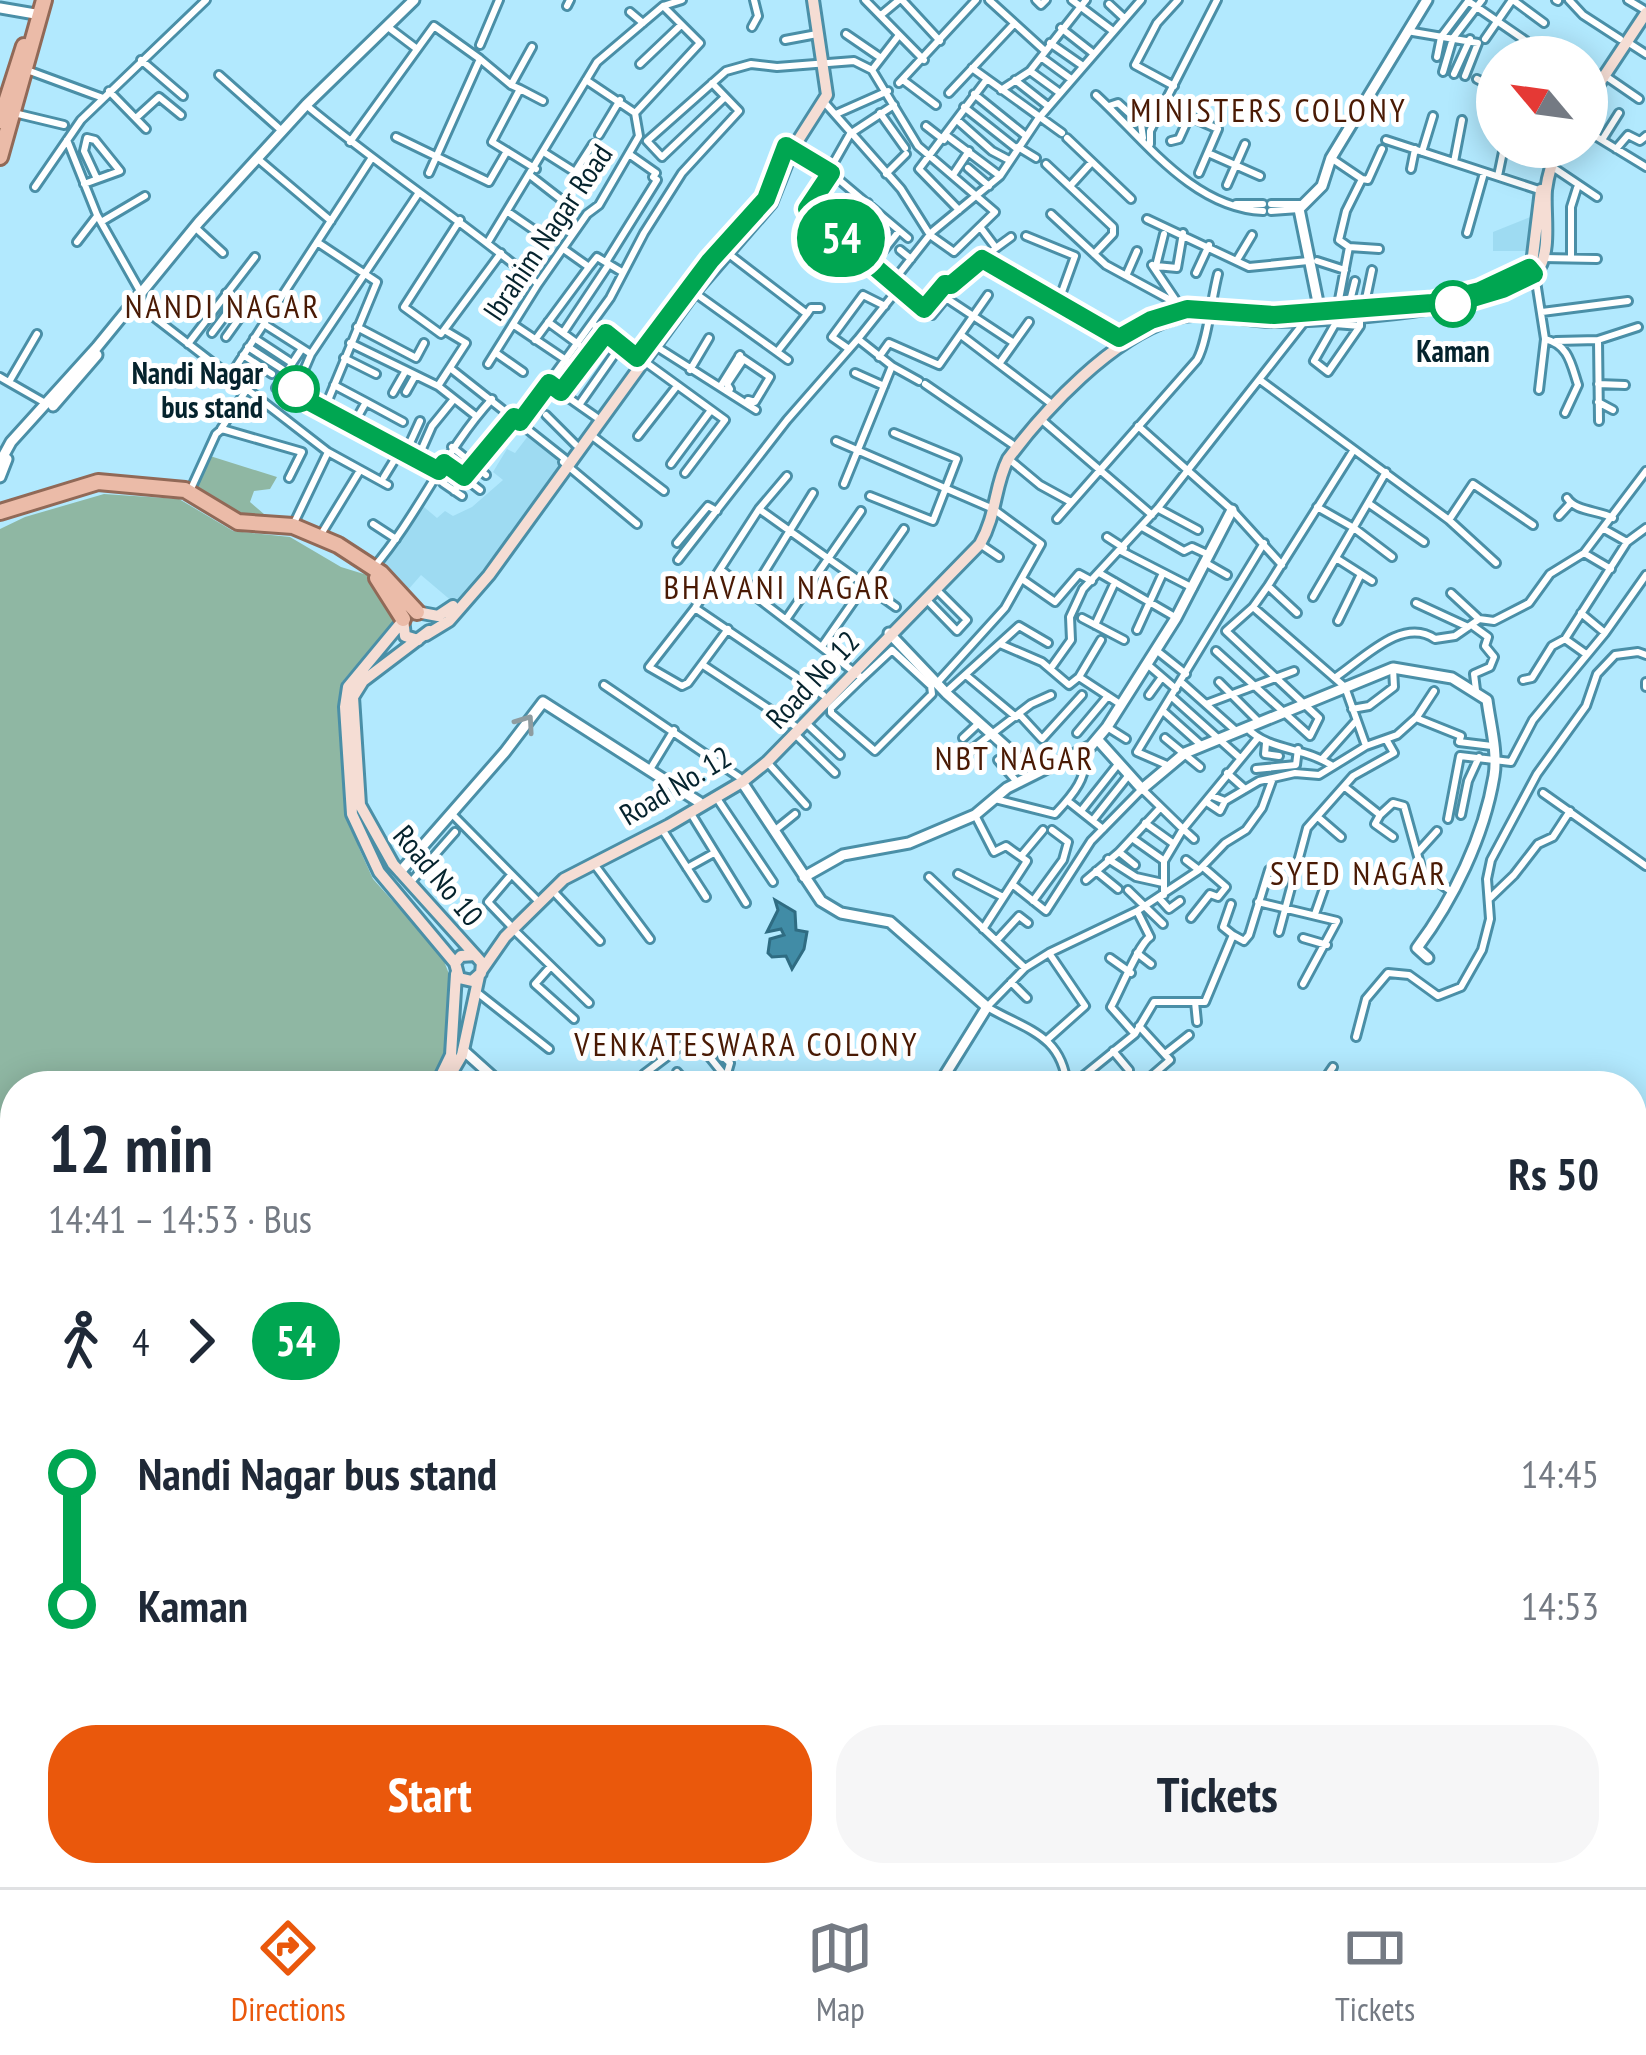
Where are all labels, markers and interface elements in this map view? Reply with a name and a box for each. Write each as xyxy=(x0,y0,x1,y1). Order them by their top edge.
north arrow xyxy=(1476,36,1608,168)
map controls xyxy=(1476,36,1608,168)
district label: MINISTERS COLONY xyxy=(1130,88,1408,131)
street label: Ibrahim Nagar Road xyxy=(474,136,620,328)
line badge: 54 xyxy=(787,199,895,277)
text: 54 xyxy=(821,210,861,265)
marker: Kaman xyxy=(1431,282,1475,326)
district label: NANDI NAGAR xyxy=(125,284,321,327)
place label: Kaman xyxy=(1416,331,1490,370)
place label: Nandi Nagar bus stand xyxy=(132,353,263,426)
marker: Nandi Nagar bus stand xyxy=(274,367,318,411)
district label: BHAVANI NAGAR xyxy=(664,565,892,608)
street label: Road No 12 xyxy=(757,622,867,736)
one-way arrow xyxy=(512,714,534,736)
district label: NBT NAGAR xyxy=(935,736,1095,779)
street label: Road No. 12 xyxy=(612,737,738,833)
street label: Road No 10 xyxy=(385,817,493,933)
district label: SYED NAGAR xyxy=(1270,851,1448,894)
district label: VENKATESWARA COLONY xyxy=(573,1022,920,1065)
text: 12 min xyxy=(48,1105,213,1190)
text: Rs 50 xyxy=(1508,1144,1599,1202)
text: 14:41 – 14:53 · Bus xyxy=(48,1193,312,1244)
icon: walk xyxy=(48,1308,114,1374)
icon: forward xyxy=(168,1308,234,1374)
text: 54 xyxy=(276,1313,316,1368)
text: 4 xyxy=(132,1316,150,1367)
text: Nandi Nagar bus stand xyxy=(138,1444,497,1502)
text: 14:45 xyxy=(1521,1448,1599,1499)
text: Kaman xyxy=(138,1576,248,1634)
text: 14:53 xyxy=(1521,1580,1599,1631)
button: Start xyxy=(48,1725,812,1863)
button: Tickets xyxy=(836,1725,1599,1863)
tab: Directions xyxy=(231,1915,346,2030)
tab: Map xyxy=(807,1915,873,2030)
tab: Tickets xyxy=(1335,1915,1415,2030)

